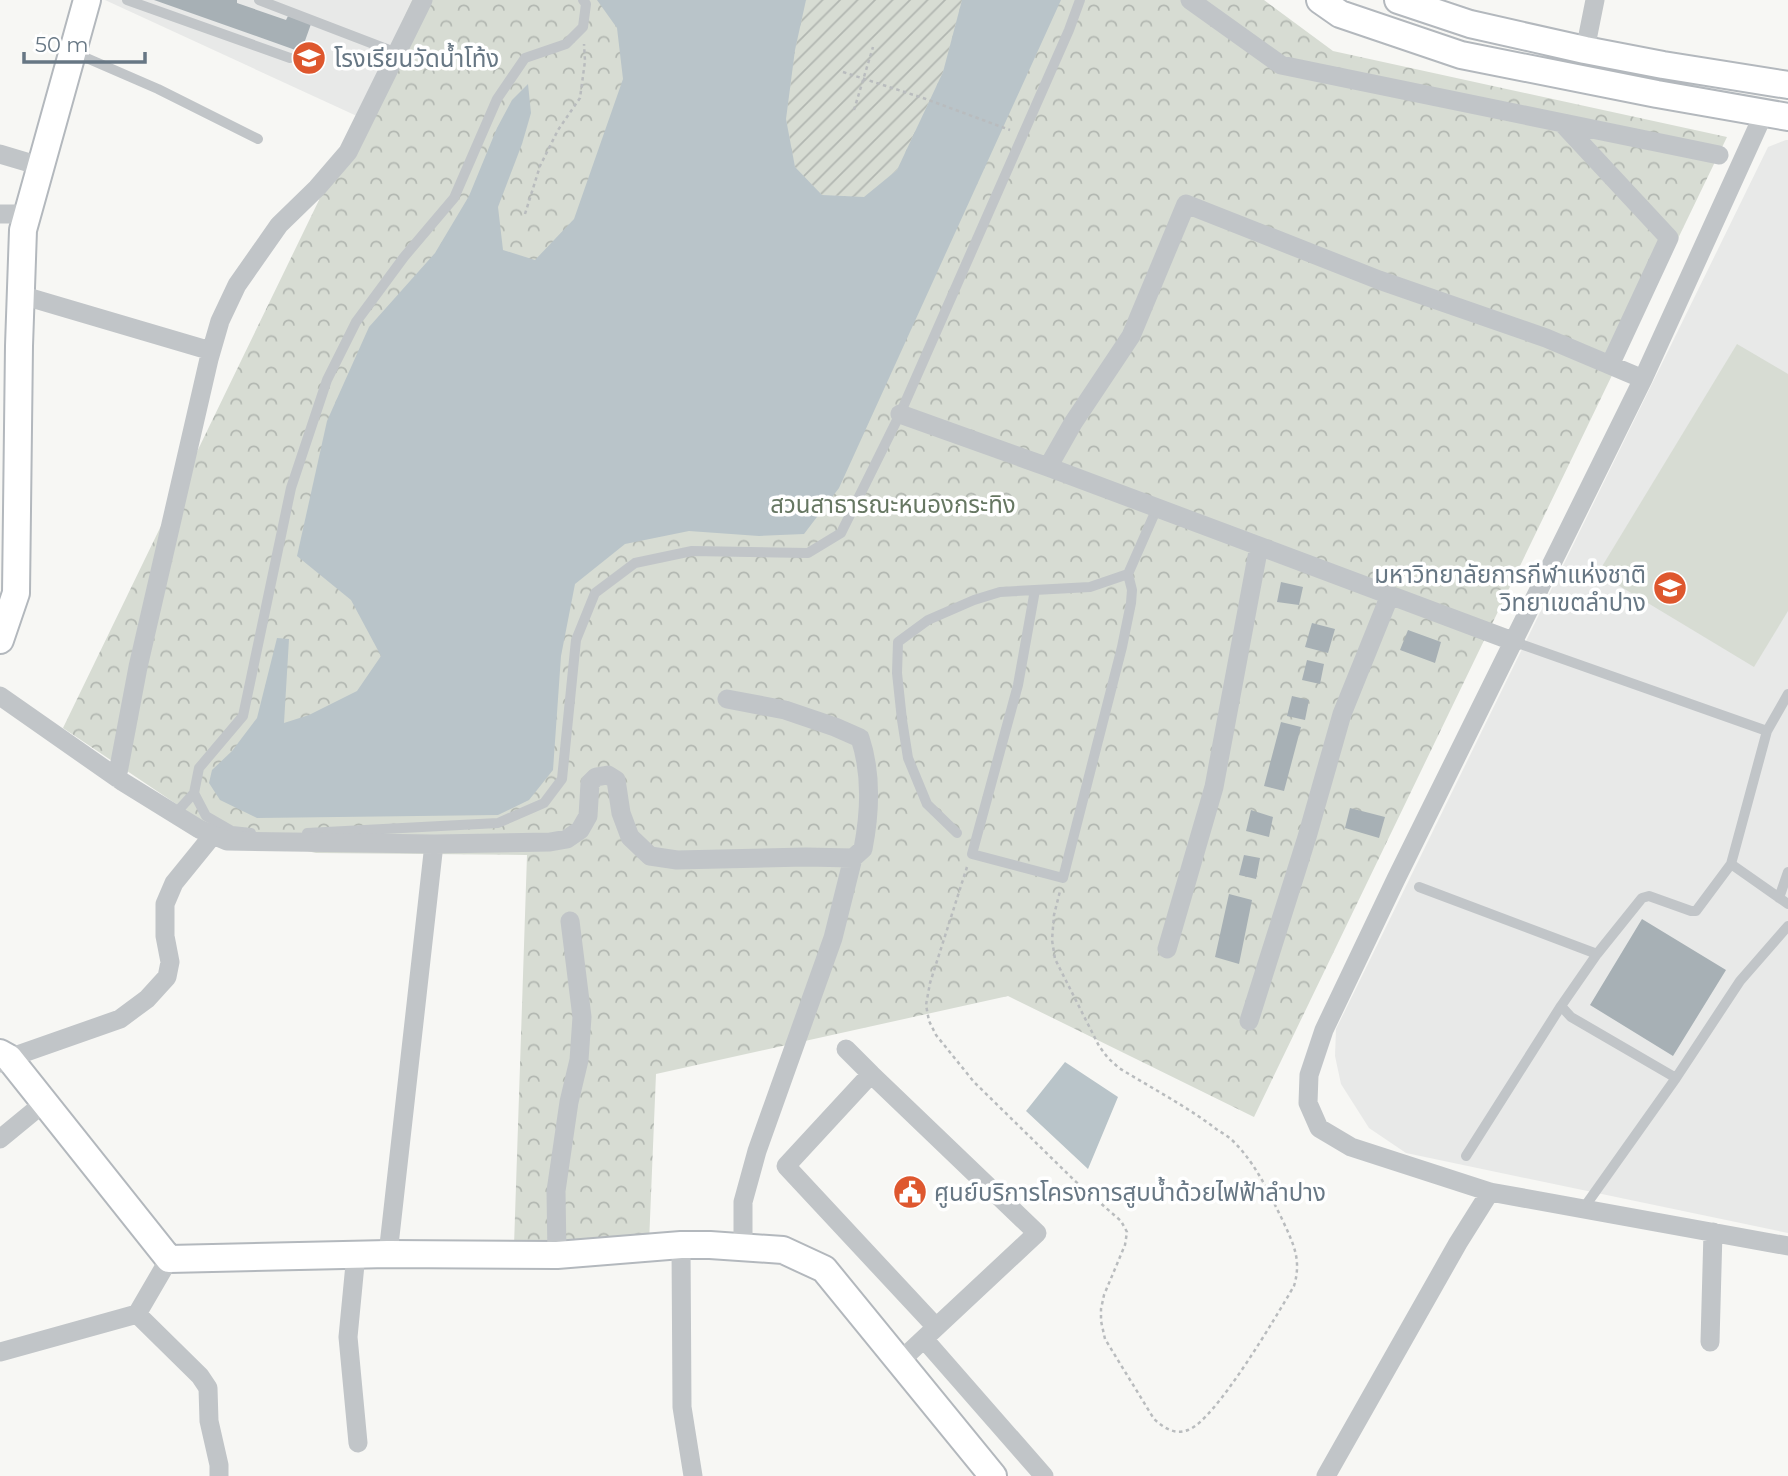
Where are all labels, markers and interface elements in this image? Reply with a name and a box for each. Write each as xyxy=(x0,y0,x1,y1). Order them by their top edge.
scale bar xyxy=(24,21,145,65)
text: 50 m xyxy=(35,32,89,57)
school or university icon: โรงเรียนวัดน้ำโท้ง xyxy=(290,39,328,77)
place label: โรงเรียนวัดน้ำโท้ง xyxy=(334,42,499,73)
park label: สวนสาธารณะหนองกระทิง xyxy=(770,490,1016,519)
place label: มหาวิทยาลัยการกีฬาแห่งชาติ วิทยาเขตลำปาง xyxy=(1374,560,1646,617)
school or university icon: มหาวิทยาลัยการกีฬาแห่งชาติ วิทยาเขตลำปาง xyxy=(1651,569,1689,607)
public building icon: ศูนย์บริการโครงการสูบน้ำด้วยไฟฟ้าลําปาง xyxy=(891,1173,929,1211)
place label: ศูนย์บริการโครงการสูบน้ำด้วยไฟฟ้าลําปาง xyxy=(934,1176,1326,1208)

